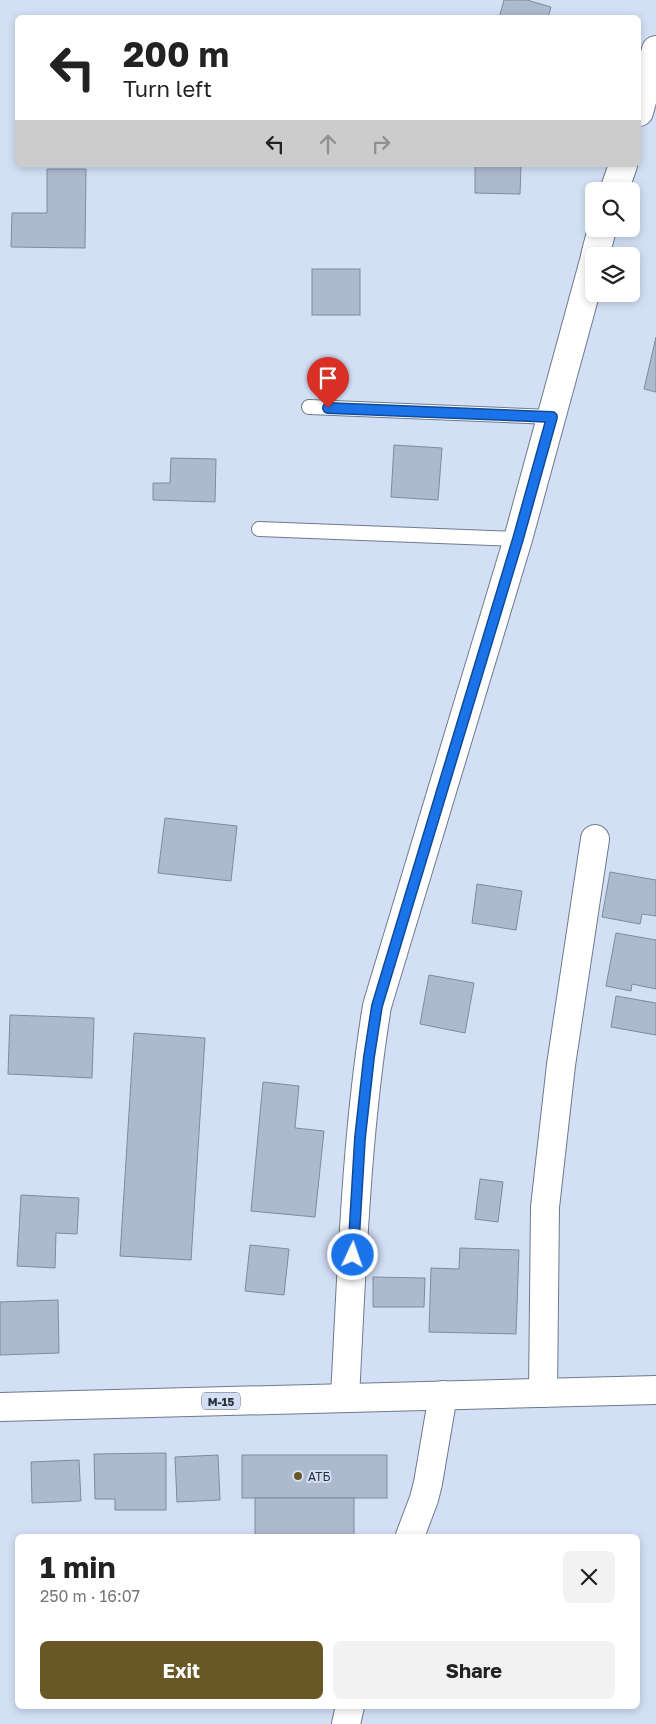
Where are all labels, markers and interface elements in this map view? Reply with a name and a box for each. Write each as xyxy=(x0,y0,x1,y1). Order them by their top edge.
text: 200 m xyxy=(123,33,229,75)
icon: left xyxy=(40,35,105,100)
text: Turn left xyxy=(123,75,212,102)
icon: left xyxy=(261,130,289,158)
icon: ahead xyxy=(314,130,342,158)
icon: right xyxy=(367,130,395,158)
map controls xyxy=(585,182,640,302)
button: search xyxy=(585,182,640,237)
button: layers xyxy=(585,247,640,302)
pin xyxy=(307,357,349,408)
icon: arrive xyxy=(314,364,342,392)
position arrow xyxy=(326,1228,378,1280)
road number: М-15 xyxy=(202,1392,240,1410)
place label: АТБ xyxy=(308,1469,331,1484)
marker: АТБ xyxy=(292,1470,304,1482)
text: 1 min xyxy=(40,1549,116,1585)
button: close xyxy=(563,1551,615,1603)
text: 250 m · 16:07 xyxy=(40,1586,140,1606)
button: Exit xyxy=(40,1641,323,1699)
button: Share xyxy=(333,1641,615,1699)

